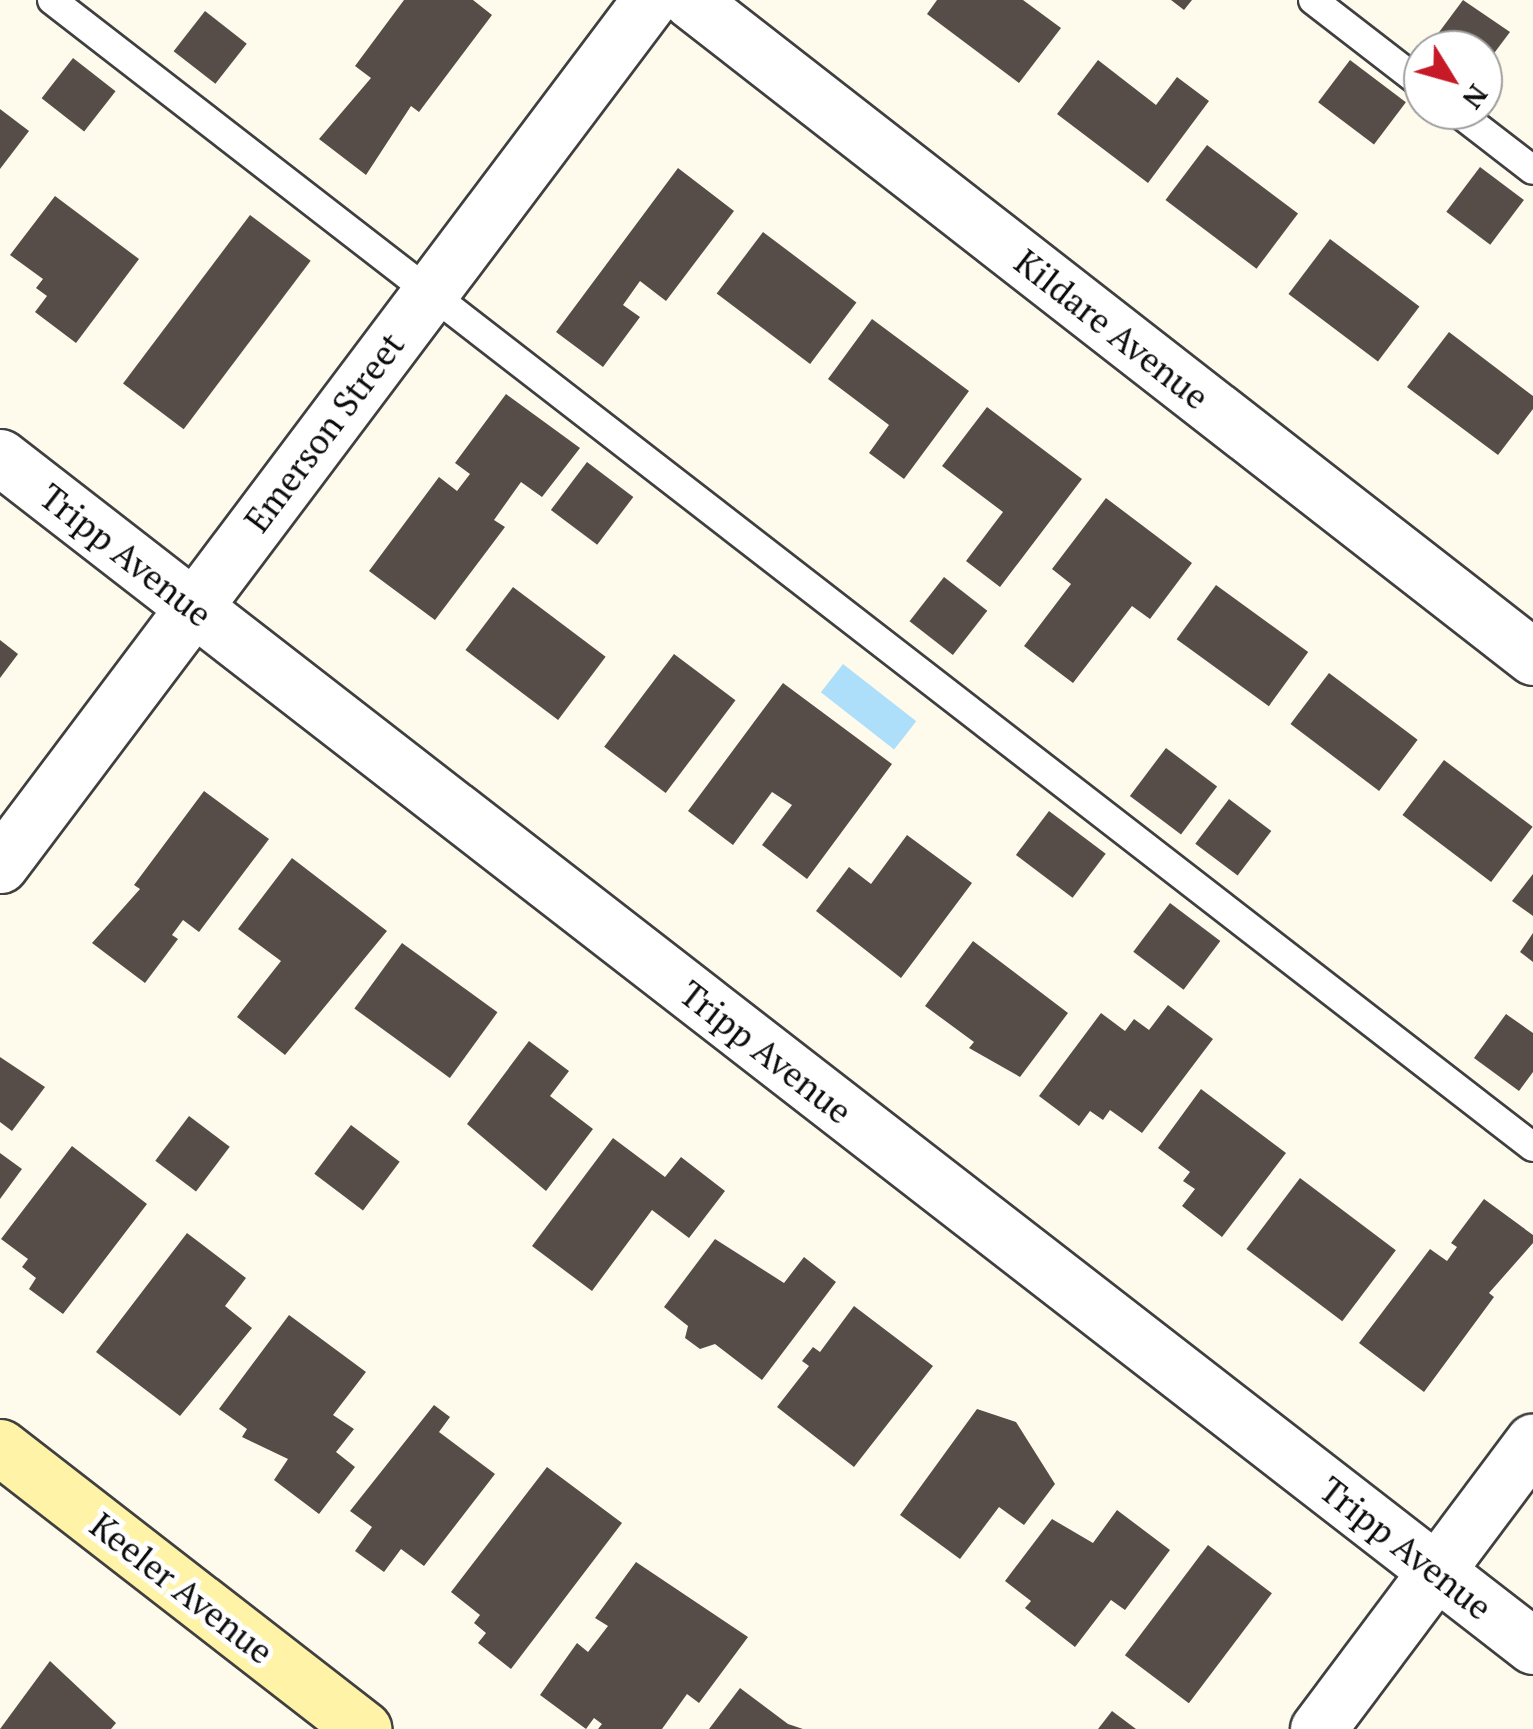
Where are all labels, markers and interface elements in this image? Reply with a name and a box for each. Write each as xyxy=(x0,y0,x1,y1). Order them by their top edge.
north arrow xyxy=(1403,30,1503,130)
text: N xyxy=(1455,78,1497,117)
street label: Kildare Avenue xyxy=(1007,240,1217,418)
street label: Emerson Street xyxy=(235,324,413,540)
street label: Tripp Avenue xyxy=(31,475,221,635)
street label: Tripp Avenue xyxy=(671,972,861,1132)
street label: Tripp Avenue xyxy=(1311,1468,1501,1628)
street label: Keeler Avenue xyxy=(82,1503,282,1673)

